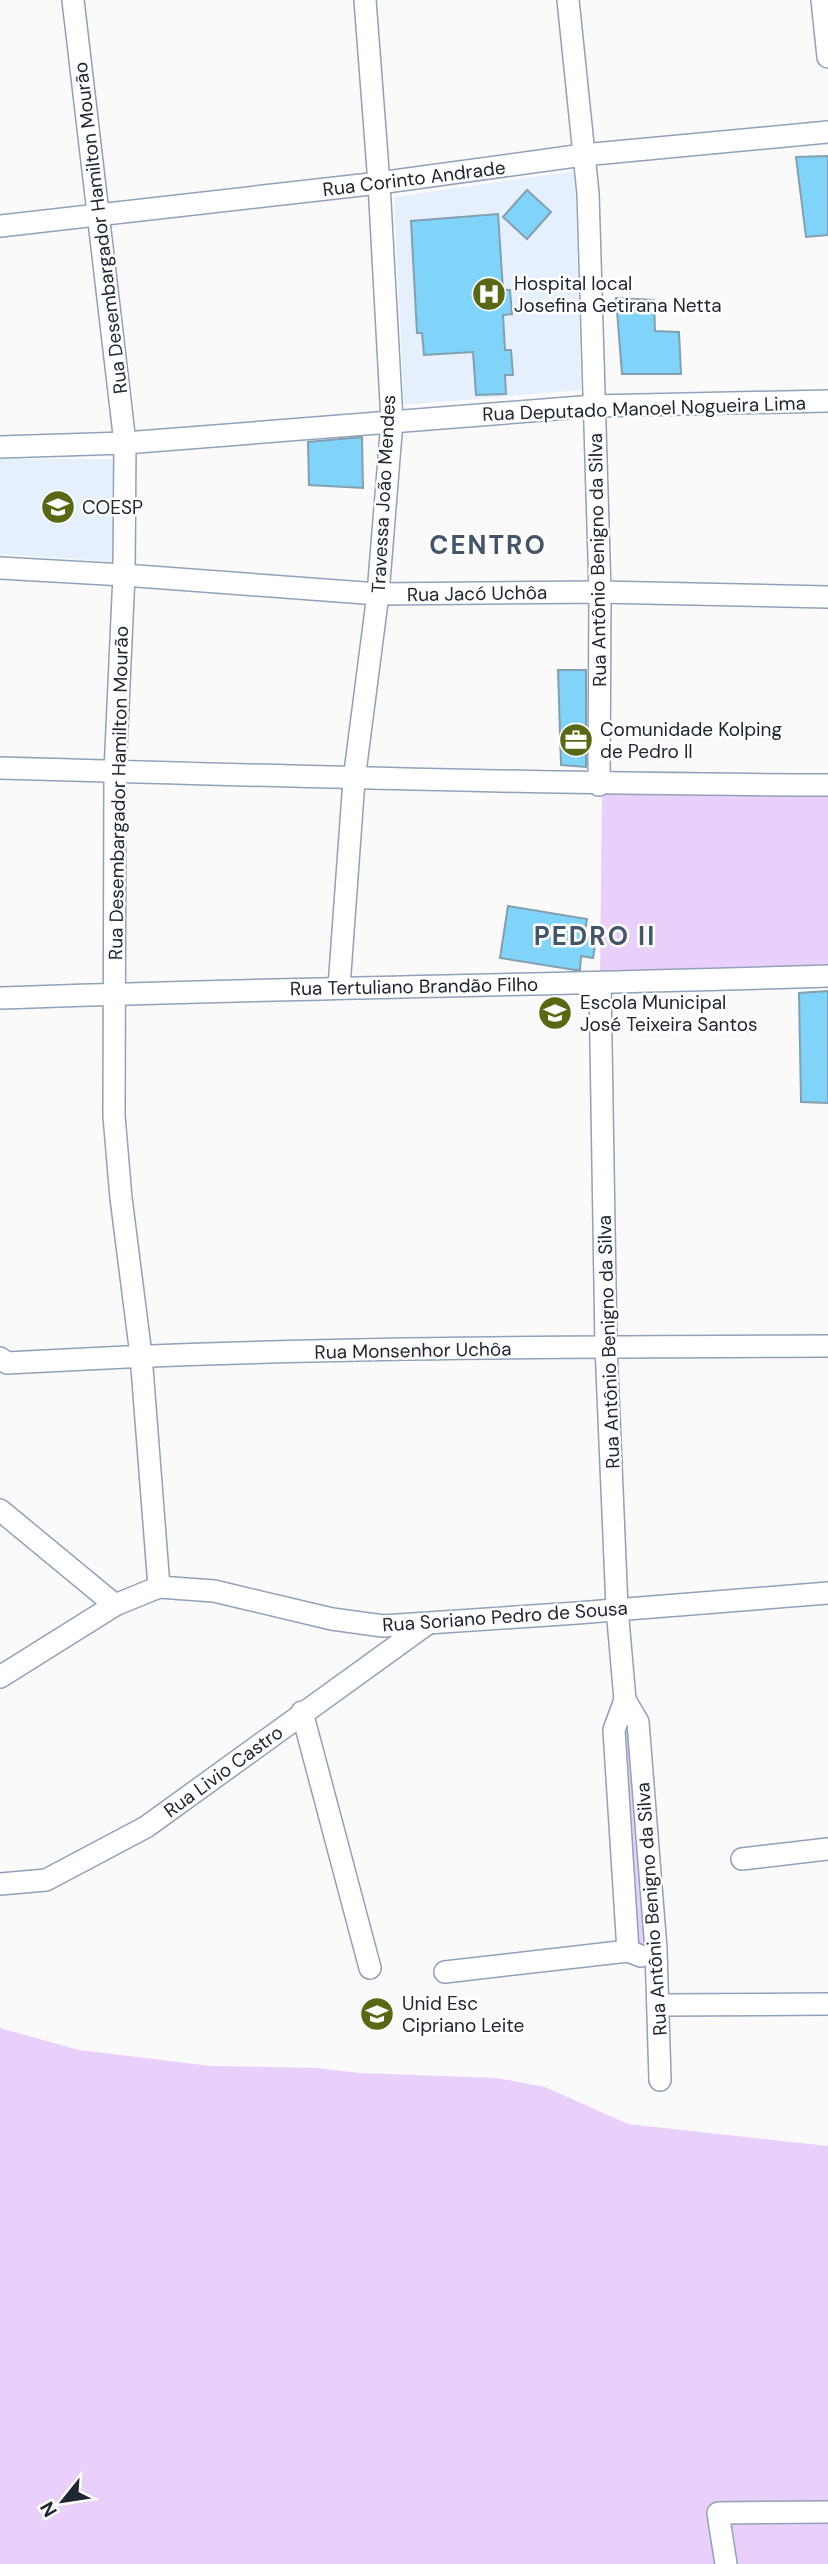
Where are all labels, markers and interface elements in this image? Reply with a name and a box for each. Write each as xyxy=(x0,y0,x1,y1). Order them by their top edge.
street label: Rua Desembargador Hamilton Mourão xyxy=(68,61,133,395)
street label: Rua Corinto Andrade xyxy=(321,155,507,202)
place label: Hospital local Josefina Getirana Netta xyxy=(514,271,721,318)
hospital icon: Hospital local Josefina Getirana Netta xyxy=(470,275,508,313)
street label: Rua Deputado Manoel Nogueira Lima xyxy=(482,390,806,427)
street label: Travessa João Mendes xyxy=(366,394,401,594)
street label: Rua Antônio Benigno da Silva xyxy=(583,433,612,687)
school or university icon: COESP xyxy=(39,488,77,526)
place label: COESP xyxy=(82,495,143,520)
district label: CENTRO xyxy=(429,528,547,562)
street label: Rua Jacó Uchôa xyxy=(407,580,547,607)
street label: Rua Desembargador Hamilton Mourão xyxy=(103,626,134,960)
place label: Comunidade Kolping de Pedro II xyxy=(600,717,783,764)
office icon: Comunidade Kolping de Pedro II xyxy=(557,721,595,759)
district label: PEDRO II xyxy=(534,919,656,953)
street label: Rua Tertuliano Brandão Filho xyxy=(290,972,538,1001)
place label: Escola Municipal José Teixeira Santos xyxy=(580,990,758,1037)
school or university icon: Escola Municipal José Teixeira Santos xyxy=(536,994,574,1032)
street label: Rua Antônio Benigno da Silva xyxy=(592,1215,625,1469)
street label: Rua Monsenhor Uchôa xyxy=(314,1336,512,1365)
street label: Rua Soriano Pedro de Sousa xyxy=(381,1595,629,1638)
street label: Rua Livio Castro xyxy=(159,1720,288,1823)
street label: Rua Antônio Benigno da Silva xyxy=(630,1781,673,2036)
place label: Unid Esc Cipriano Leite xyxy=(402,1991,524,2038)
school or university icon: Unid Esc Cipriano Leite xyxy=(358,1995,396,2033)
north arrow xyxy=(28,2466,98,2536)
text: N xyxy=(34,2497,63,2522)

